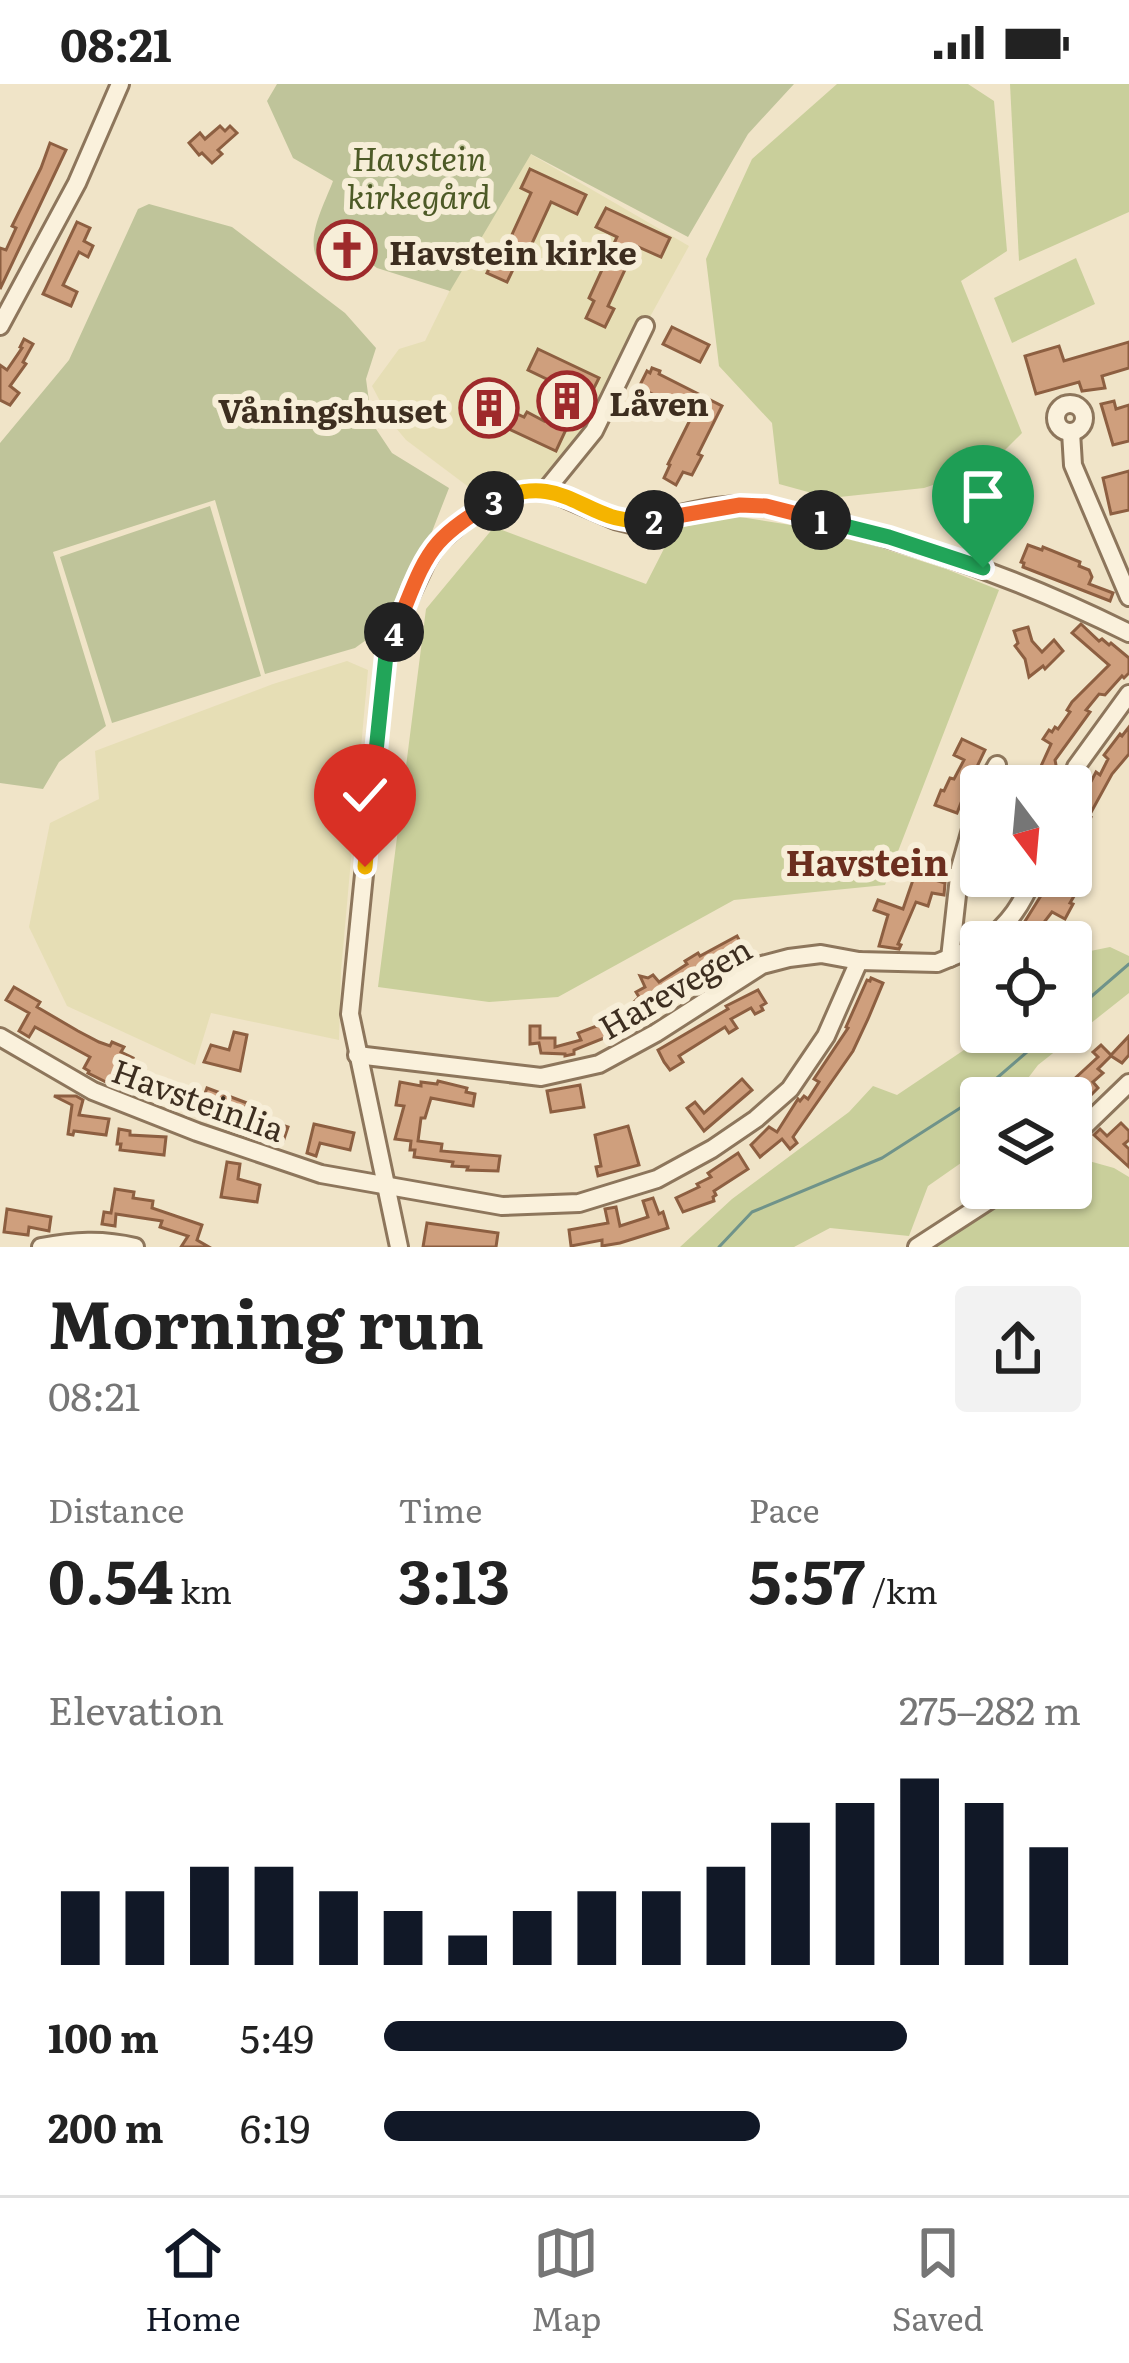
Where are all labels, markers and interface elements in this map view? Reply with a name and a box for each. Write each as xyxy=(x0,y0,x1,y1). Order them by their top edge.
text: 08:21 xyxy=(60,9,172,76)
park label: Havstein kirkegård xyxy=(347,132,491,219)
church icon: Havstein kirke xyxy=(316,219,378,281)
place label: Havstein kirke xyxy=(389,226,637,275)
building icon: Låven xyxy=(536,370,598,432)
building icon: Våningshuset xyxy=(458,377,520,439)
place label: Låven xyxy=(609,377,709,426)
place label: Våningshuset xyxy=(218,384,448,433)
pin xyxy=(932,445,1034,568)
icon: arrive xyxy=(950,463,1016,529)
pin: 3 xyxy=(464,471,524,531)
text: 3 xyxy=(485,476,503,525)
pin: 2 xyxy=(624,490,684,550)
pin: 1 xyxy=(791,490,851,550)
text: 2 xyxy=(645,495,663,544)
text: 1 xyxy=(814,495,828,544)
pin: 4 xyxy=(364,602,424,662)
text: 4 xyxy=(384,607,404,656)
pin xyxy=(314,744,416,867)
icon: check xyxy=(332,762,398,828)
north arrow xyxy=(960,765,1092,897)
map controls xyxy=(960,765,1092,1209)
district label: Havstein xyxy=(786,834,948,887)
button: locate xyxy=(960,921,1092,1053)
street label: Harevegen xyxy=(588,922,760,1050)
street label: Havsteinlia xyxy=(106,1044,292,1152)
button: layers xyxy=(960,1077,1092,1209)
text: Morning run xyxy=(48,1271,484,1369)
button: share xyxy=(955,1286,1081,1412)
text: 08:21 xyxy=(48,1365,140,1423)
text: Distance xyxy=(48,1484,184,1533)
text: Time xyxy=(398,1484,482,1533)
text: Pace xyxy=(749,1484,820,1533)
text: 0.54 xyxy=(48,1533,174,1622)
text: 3:13 xyxy=(398,1533,510,1622)
text: 5:57 xyxy=(749,1533,865,1622)
text: km xyxy=(174,1565,232,1614)
text: /km xyxy=(865,1565,938,1614)
text: Elevation xyxy=(48,1679,224,1737)
text: 275–282 m xyxy=(899,1679,1081,1737)
text: 100 m xyxy=(48,2007,159,2065)
text: 5:49 xyxy=(240,2007,314,2065)
text: 200 m xyxy=(48,2097,164,2155)
text: 6:19 xyxy=(240,2097,310,2155)
tab: Home xyxy=(145,2220,241,2341)
tab: Map xyxy=(531,2220,601,2341)
tab: Saved xyxy=(892,2220,984,2341)

